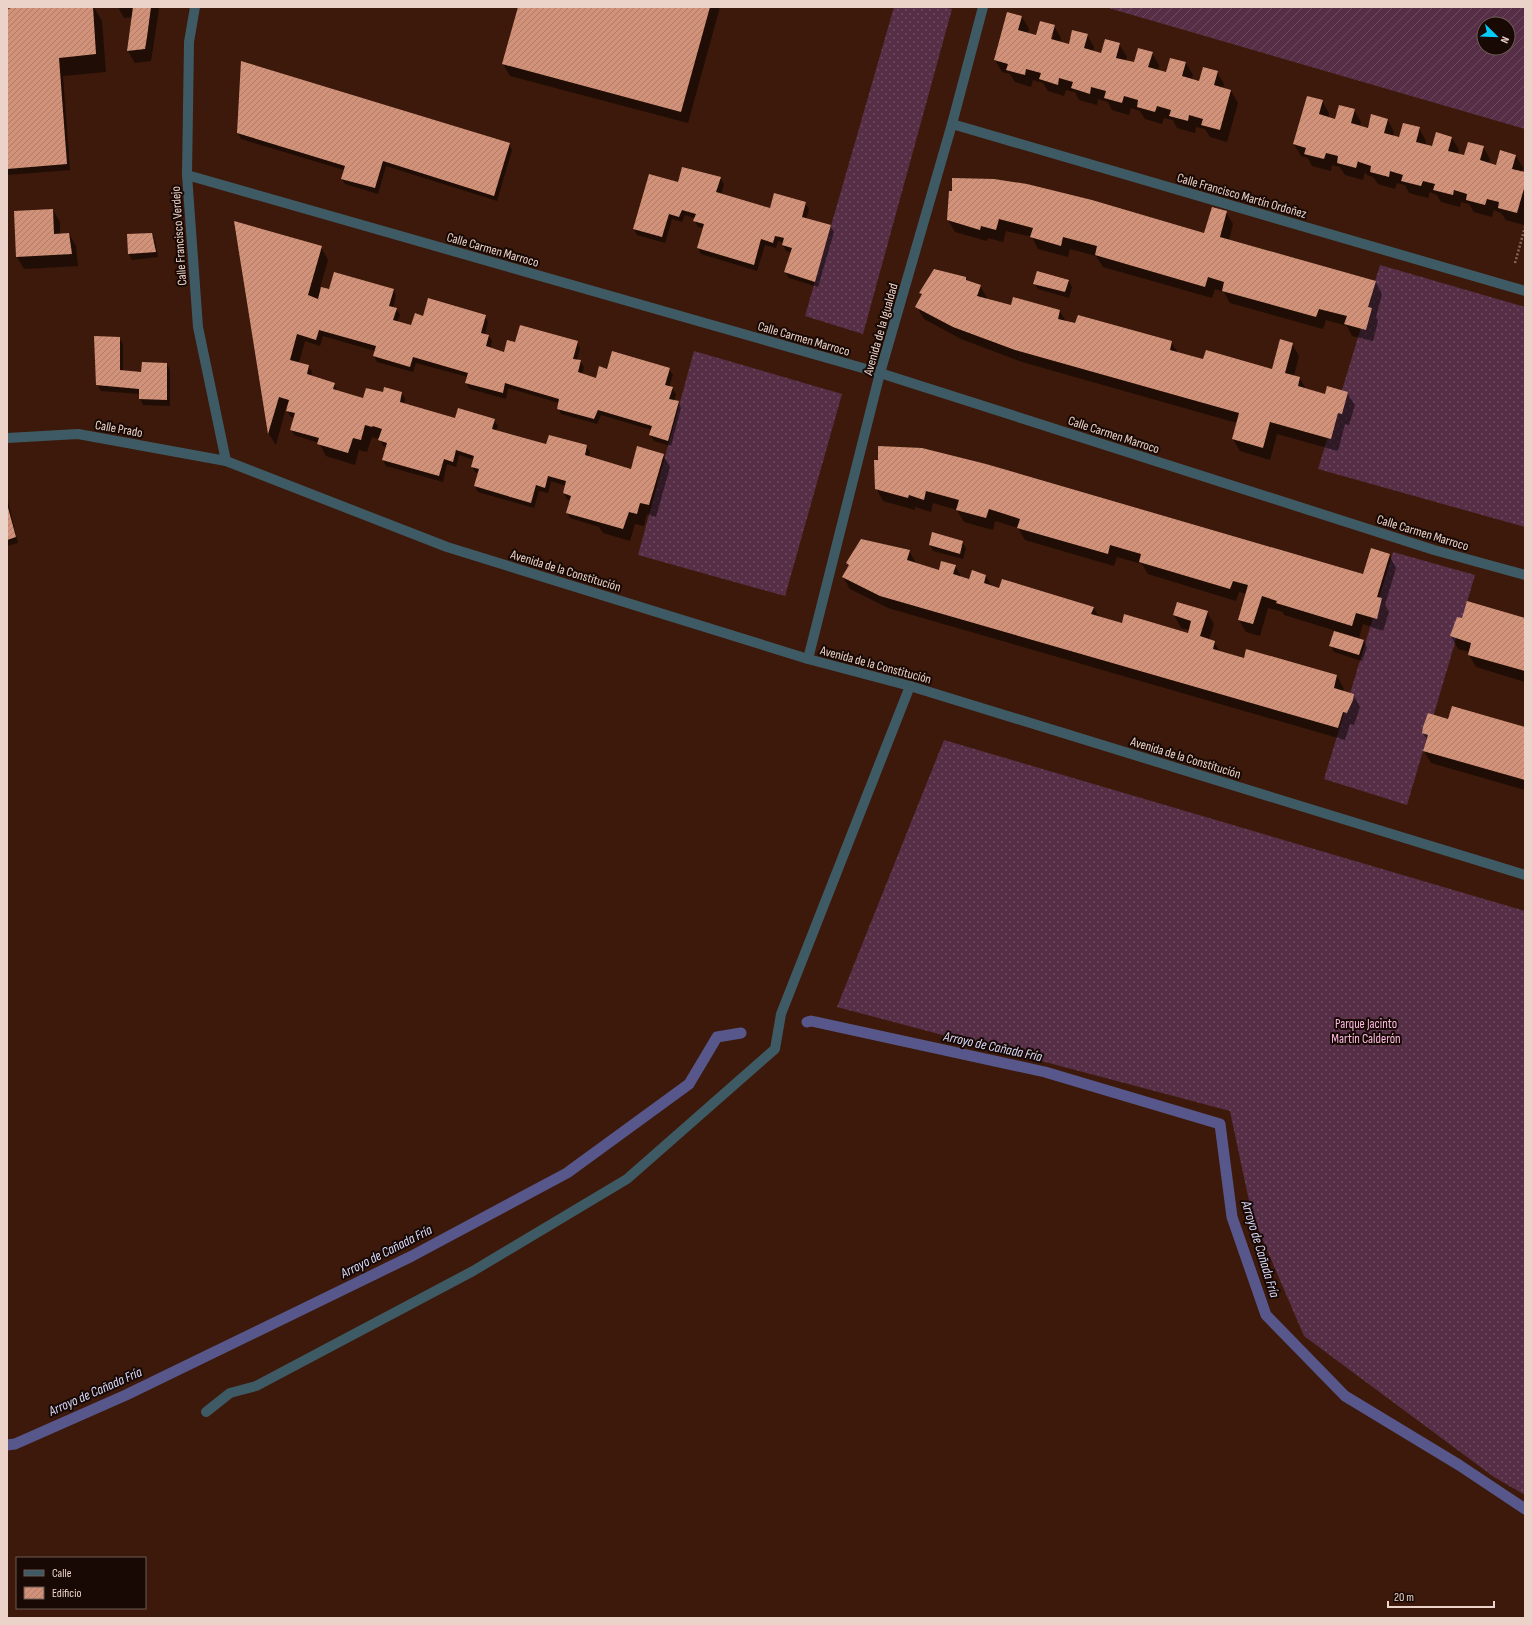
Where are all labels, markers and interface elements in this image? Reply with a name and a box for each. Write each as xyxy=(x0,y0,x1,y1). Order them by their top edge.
north arrow xyxy=(1476,16,1516,56)
text: N xyxy=(1498,34,1512,45)
street label: Calle Francisco Martín Ordoñez xyxy=(1175,170,1309,222)
street label: Calle Francisco Verdejo xyxy=(168,186,190,286)
street label: Calle Carmen Marroco xyxy=(445,229,541,271)
street label: Avenida de la Igualdad xyxy=(860,282,902,378)
street label: Calle Carmen Marroco xyxy=(756,318,852,360)
street label: Calle Carmen Marroco xyxy=(1066,413,1161,457)
street label: Calle Prado xyxy=(94,417,144,441)
street label: Calle Carmen Marroco xyxy=(1375,511,1471,555)
street label: Avenida de la Constitución xyxy=(508,546,623,595)
street label: Avenida de la Constitución xyxy=(817,642,933,688)
street label: Avenida de la Constitución xyxy=(1128,733,1243,782)
park label: Parque Jacinto Martín Calderón xyxy=(1331,1016,1401,1047)
water label: Arroyo de Cañada Fría xyxy=(941,1028,1044,1065)
water label: Arroyo de Cañada Fría xyxy=(1237,1198,1283,1300)
water label: Arroyo de Cañada Fría xyxy=(337,1221,435,1282)
water label: Arroyo de Cañada Fría xyxy=(45,1363,145,1420)
legend xyxy=(16,1557,146,1609)
text: Calle xyxy=(52,1566,72,1581)
scale bar xyxy=(1388,1583,1494,1609)
text: Edificio xyxy=(52,1586,81,1601)
text: 20 m xyxy=(1394,1590,1414,1605)

